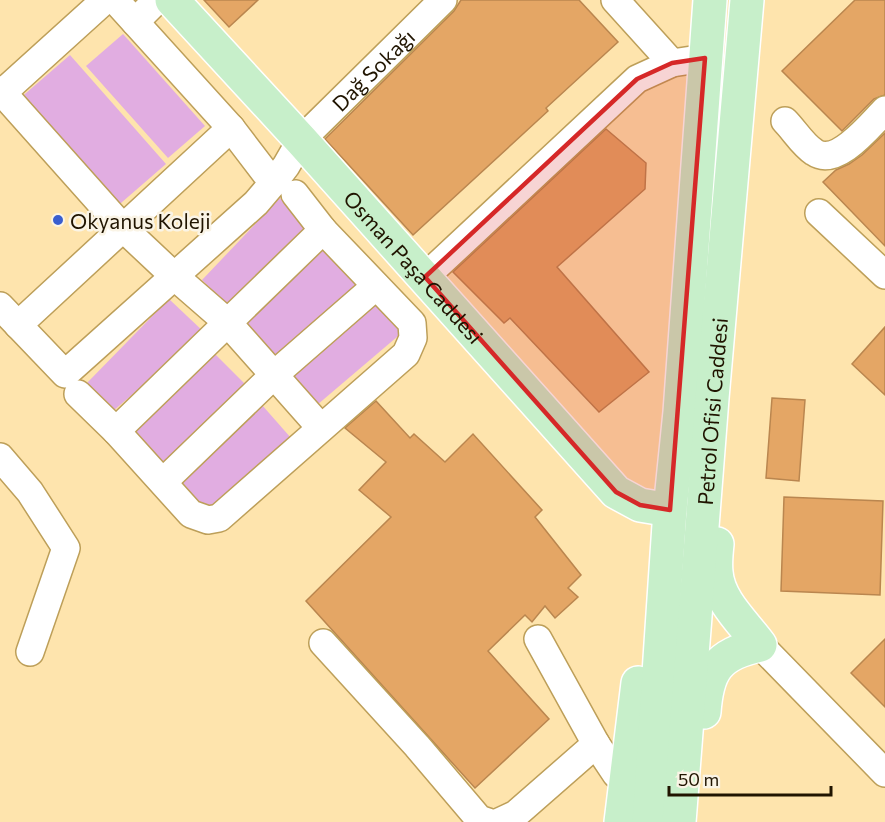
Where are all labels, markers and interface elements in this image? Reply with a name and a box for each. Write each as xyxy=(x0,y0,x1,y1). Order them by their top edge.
street label: Dağ Sokağı xyxy=(326,23,419,115)
street label: Osman Paşa Caddesi xyxy=(339,185,489,348)
place label: Okyanus Koleji xyxy=(70,208,211,233)
marker: Okyanus Koleji xyxy=(51,213,65,227)
street label: Petrol Ofisi Caddesi xyxy=(691,317,732,506)
scale bar xyxy=(669,759,831,797)
text: 50 m xyxy=(678,768,719,790)

